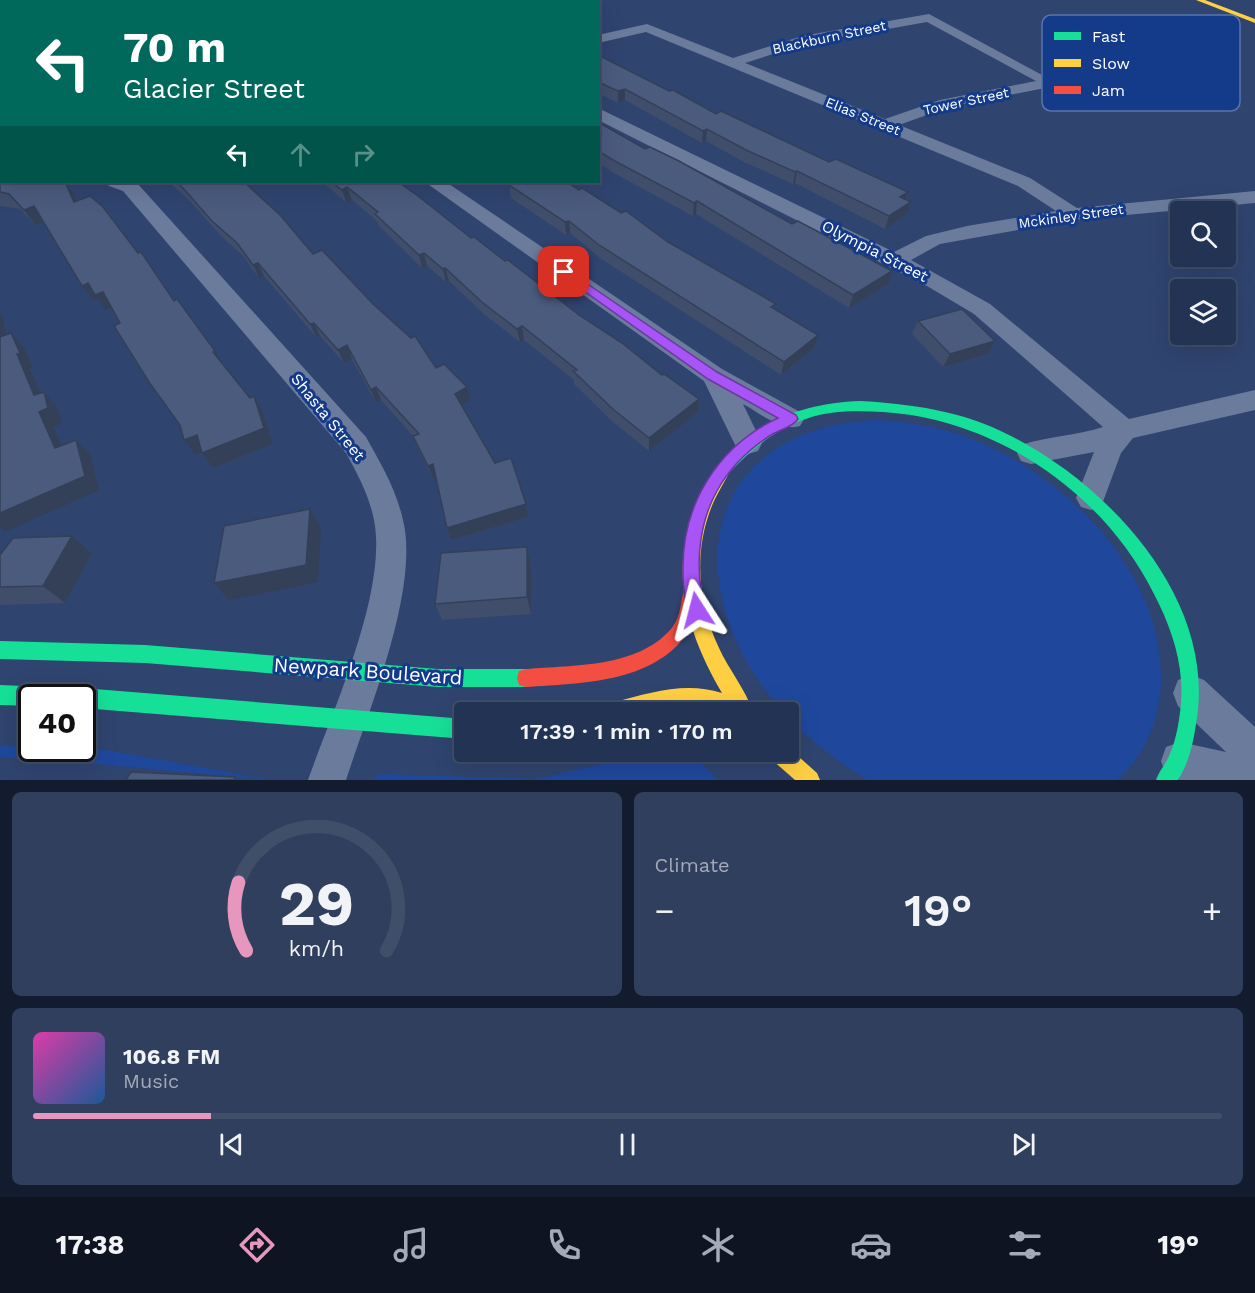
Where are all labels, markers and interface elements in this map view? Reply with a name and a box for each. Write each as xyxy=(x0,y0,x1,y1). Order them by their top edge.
legend xyxy=(1042,15,1240,111)
street label: Blackburn Street xyxy=(771,17,887,57)
text: 70 m xyxy=(123,23,226,72)
icon: left xyxy=(24,24,102,102)
text: Fast xyxy=(1092,27,1125,46)
text: Slow xyxy=(1092,54,1130,73)
text: Glacier Street xyxy=(123,73,305,105)
text: Jam xyxy=(1092,81,1125,100)
street label: Tower Street xyxy=(922,84,1010,118)
street label: Elias Street xyxy=(823,94,903,138)
icon: left xyxy=(221,138,254,171)
icon: ahead xyxy=(284,138,317,171)
icon: right xyxy=(347,138,380,171)
street label: Mckinley Street xyxy=(1017,201,1125,231)
map controls xyxy=(1170,201,1236,345)
button: search xyxy=(1170,201,1236,267)
street label: Olympia Street xyxy=(819,216,932,286)
pin xyxy=(538,246,589,297)
icon: arrive xyxy=(547,255,580,288)
button: layers xyxy=(1170,279,1236,345)
street label: Shasta Street xyxy=(287,370,369,465)
position arrow xyxy=(665,578,729,642)
street label: Newpark Boulevard xyxy=(273,652,463,690)
speed limit sign: 40 xyxy=(18,684,96,762)
text: 17:39 · 1 min · 170 m xyxy=(520,719,733,744)
text: Climate xyxy=(655,853,730,877)
text: 29 xyxy=(279,867,355,940)
text: 19° xyxy=(904,884,972,937)
text: − xyxy=(655,891,674,930)
text: + xyxy=(1202,891,1222,930)
text: km/h xyxy=(289,936,344,961)
text: 106.8 FM xyxy=(123,1044,220,1069)
text: Music xyxy=(123,1069,179,1093)
icon: previous xyxy=(215,1128,248,1161)
icon: pause xyxy=(611,1128,644,1161)
icon: next xyxy=(1007,1128,1040,1161)
icon: directions xyxy=(236,1224,278,1266)
icon: music xyxy=(390,1224,432,1266)
icon: phone xyxy=(543,1224,585,1266)
icon: climate xyxy=(697,1224,739,1266)
icon: car xyxy=(850,1224,892,1266)
icon: filters xyxy=(1004,1224,1046,1266)
text: 17:38 xyxy=(56,1229,124,1261)
text: 19° xyxy=(1158,1229,1199,1261)

